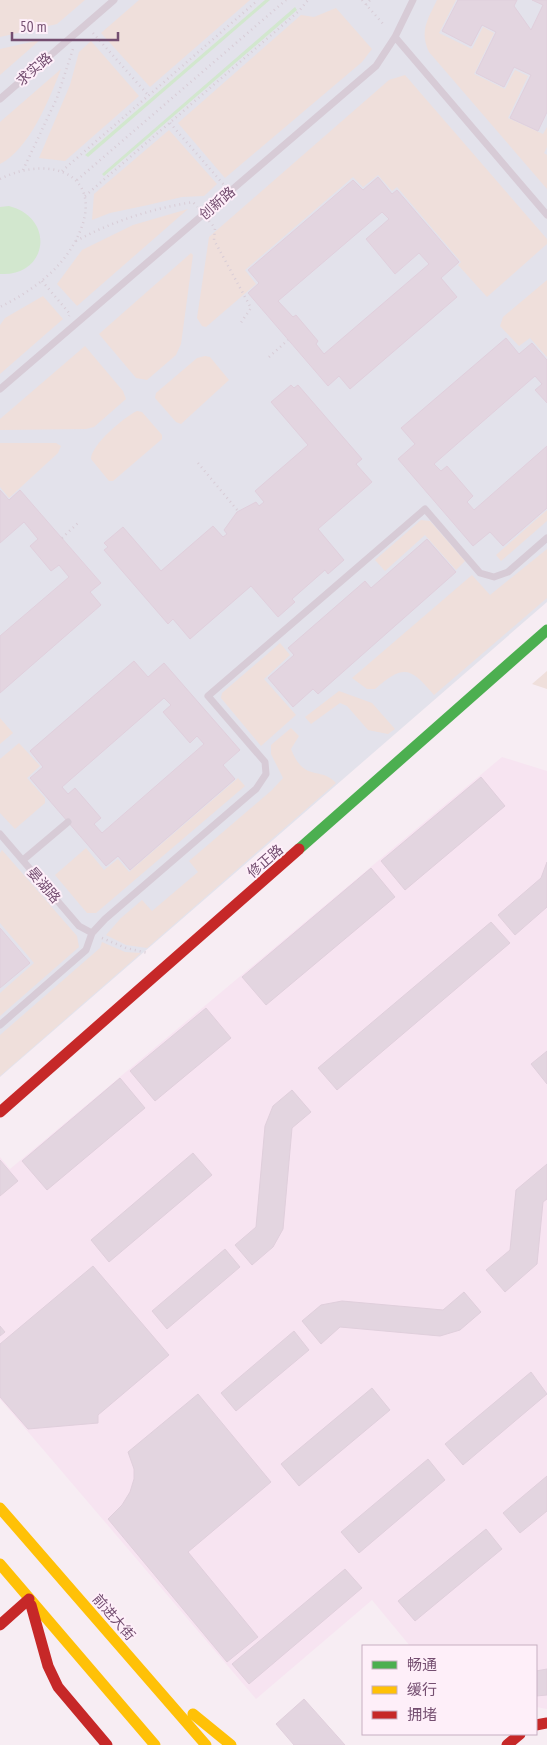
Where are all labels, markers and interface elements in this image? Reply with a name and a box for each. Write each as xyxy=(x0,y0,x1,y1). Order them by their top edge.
scale bar xyxy=(12,10,119,42)
text: 50 m xyxy=(20,17,46,36)
street label: 求实路 xyxy=(12,48,56,90)
street label: 创新路 xyxy=(195,182,239,224)
street label: 修正路 xyxy=(243,840,287,882)
street label: 晏湖路 xyxy=(23,863,65,907)
street label: 前进大街 xyxy=(89,1590,139,1644)
legend xyxy=(362,1645,537,1735)
text: 畅通 xyxy=(407,1655,437,1674)
text: 缓行 xyxy=(407,1680,437,1699)
text: 拥堵 xyxy=(407,1705,437,1724)

